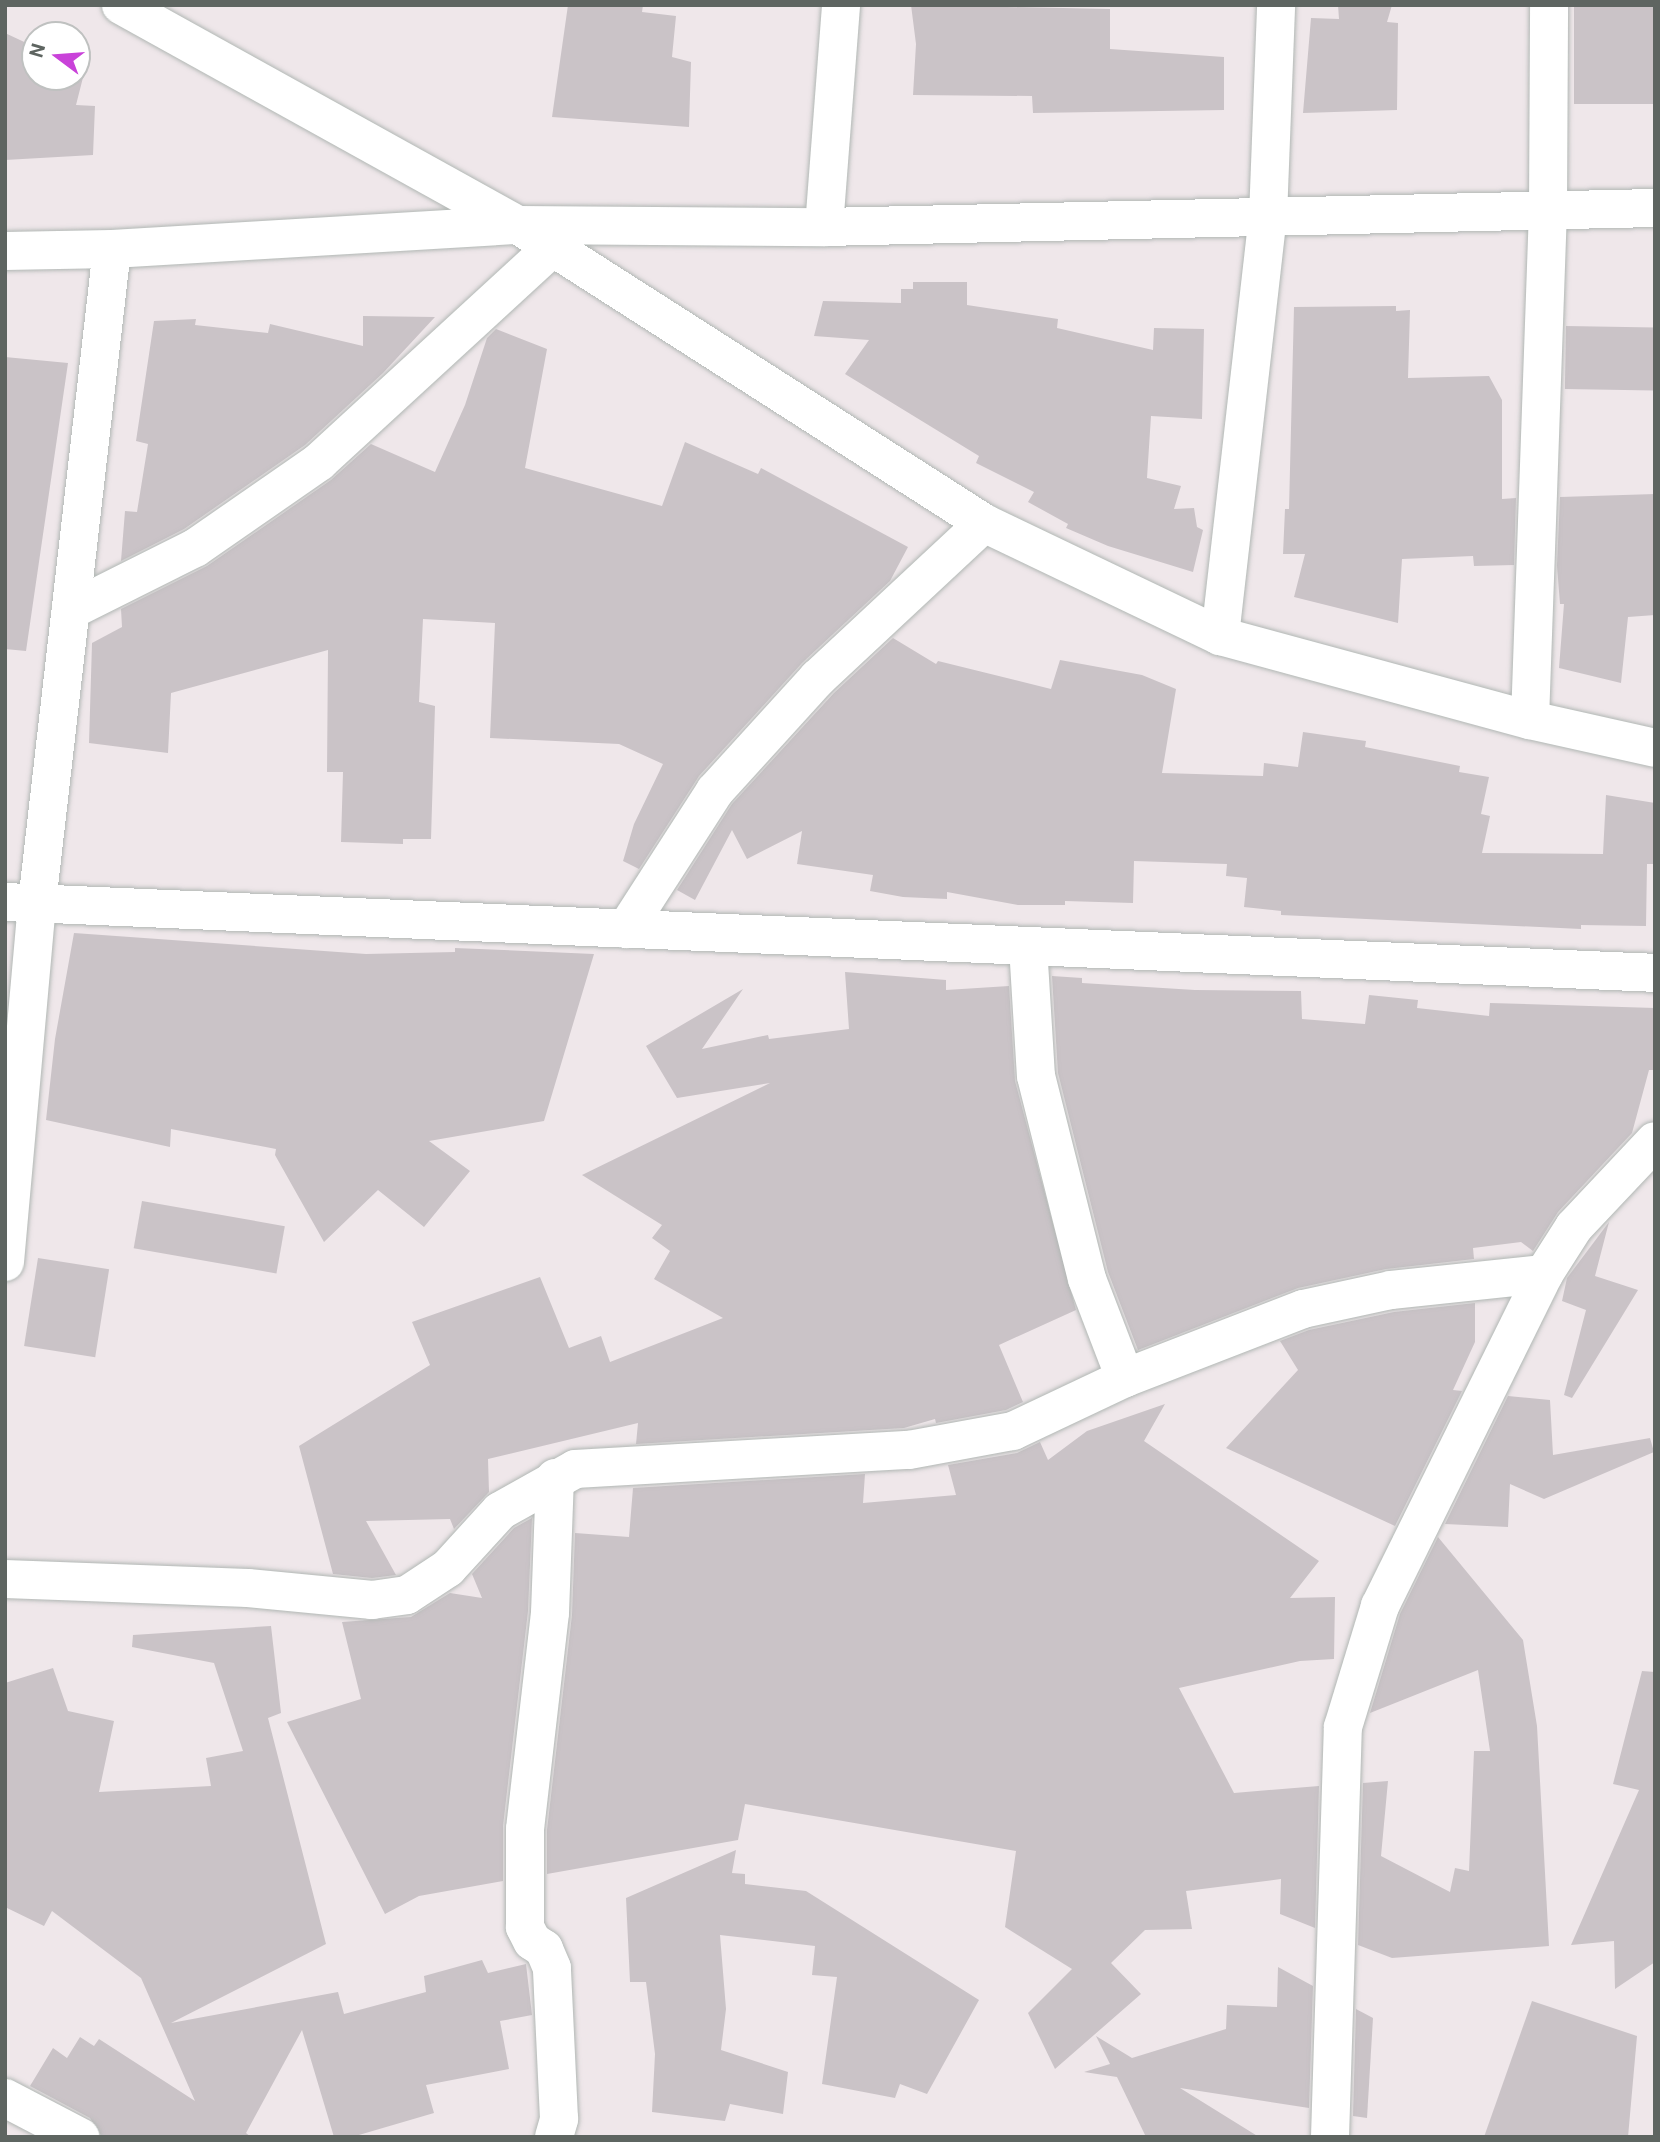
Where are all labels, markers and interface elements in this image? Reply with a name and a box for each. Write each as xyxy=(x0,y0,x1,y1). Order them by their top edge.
north arrow xyxy=(21,21,91,91)
text: N xyxy=(24,41,50,60)

